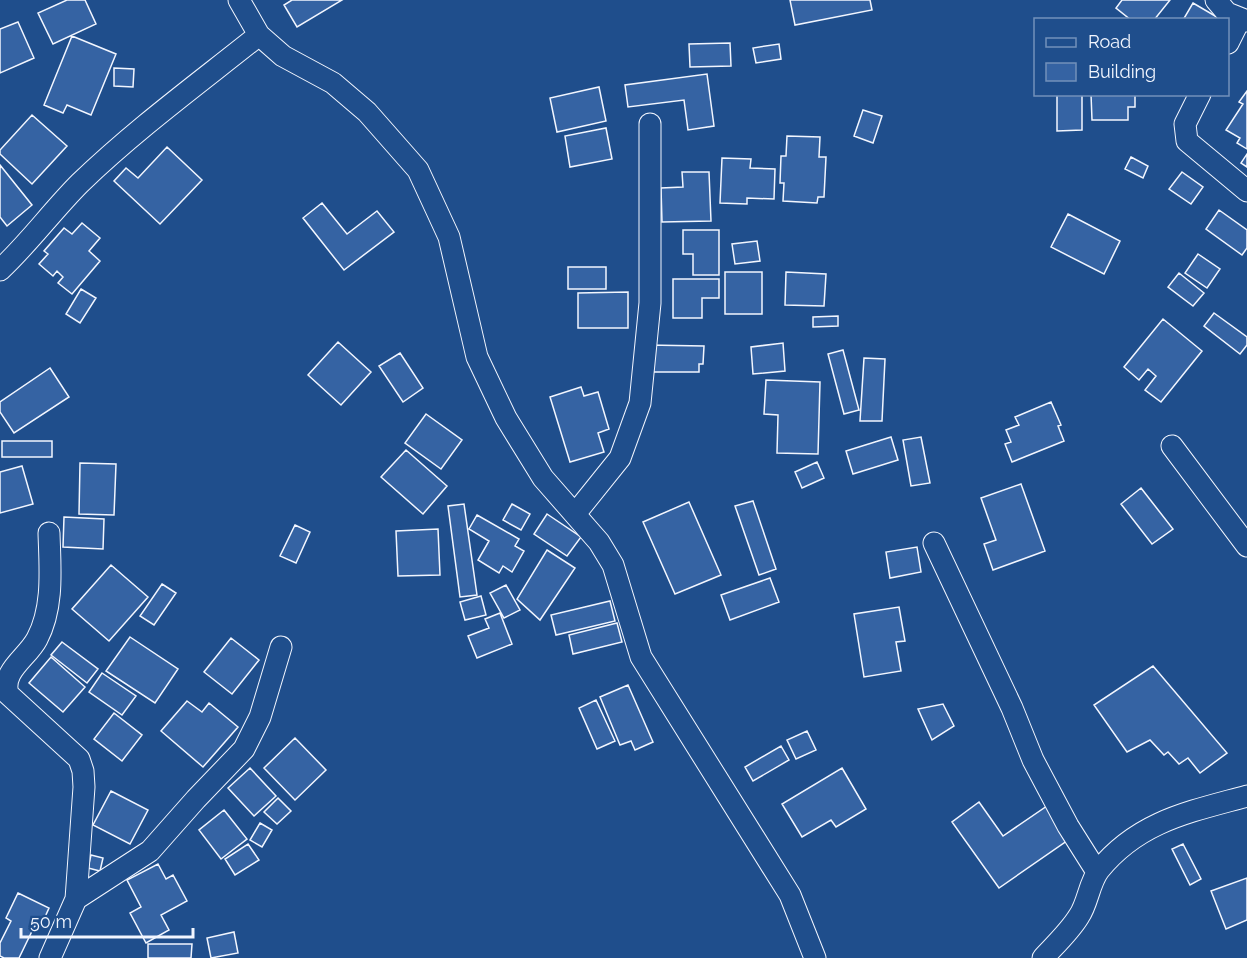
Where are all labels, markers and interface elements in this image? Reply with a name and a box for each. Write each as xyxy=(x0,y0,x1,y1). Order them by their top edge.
legend xyxy=(1034,18,1229,96)
text: Road xyxy=(1088,31,1131,52)
text: Building xyxy=(1088,61,1156,82)
scale bar xyxy=(21,901,194,939)
text: 50 m xyxy=(30,911,72,932)

